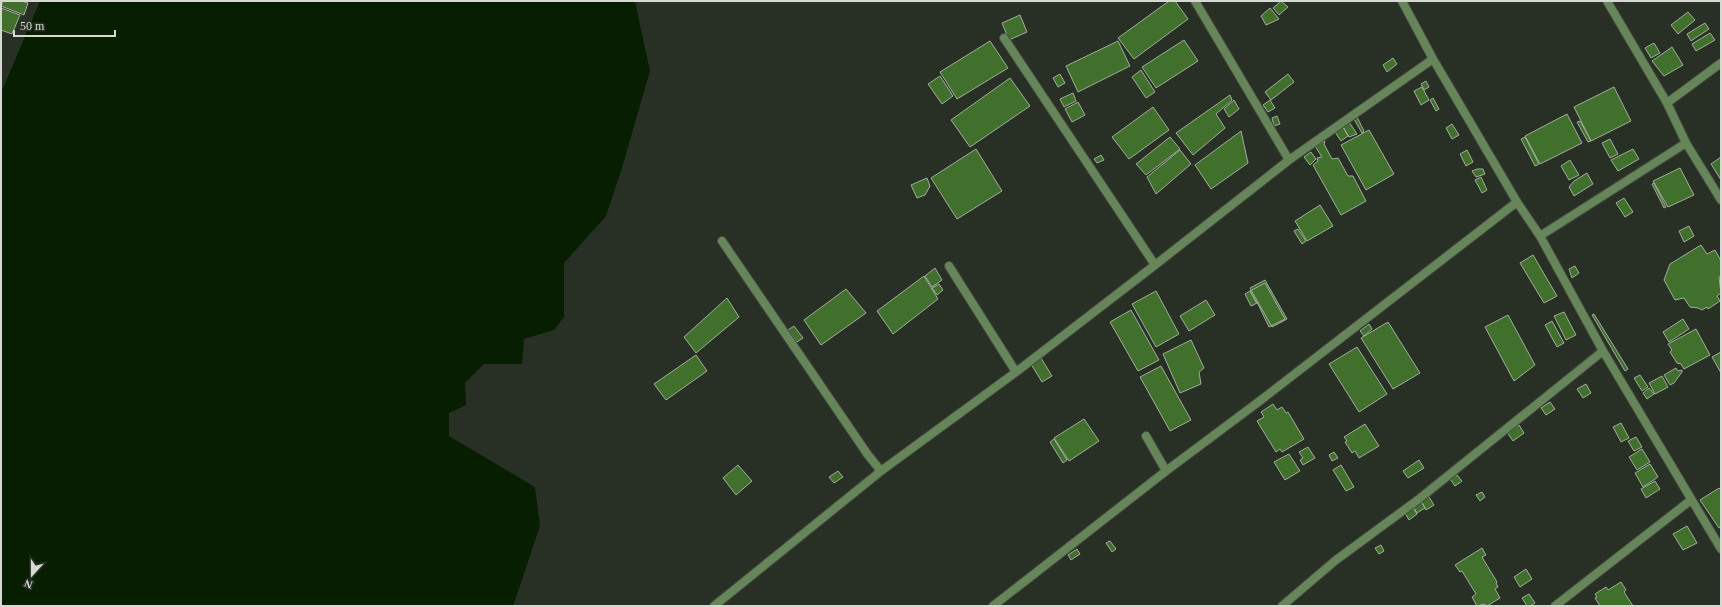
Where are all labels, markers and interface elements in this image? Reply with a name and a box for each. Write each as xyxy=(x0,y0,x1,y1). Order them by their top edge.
scale bar xyxy=(14,12,115,38)
text: 50 m xyxy=(20,19,45,33)
north arrow xyxy=(12,555,52,595)
text: N xyxy=(23,577,34,591)

